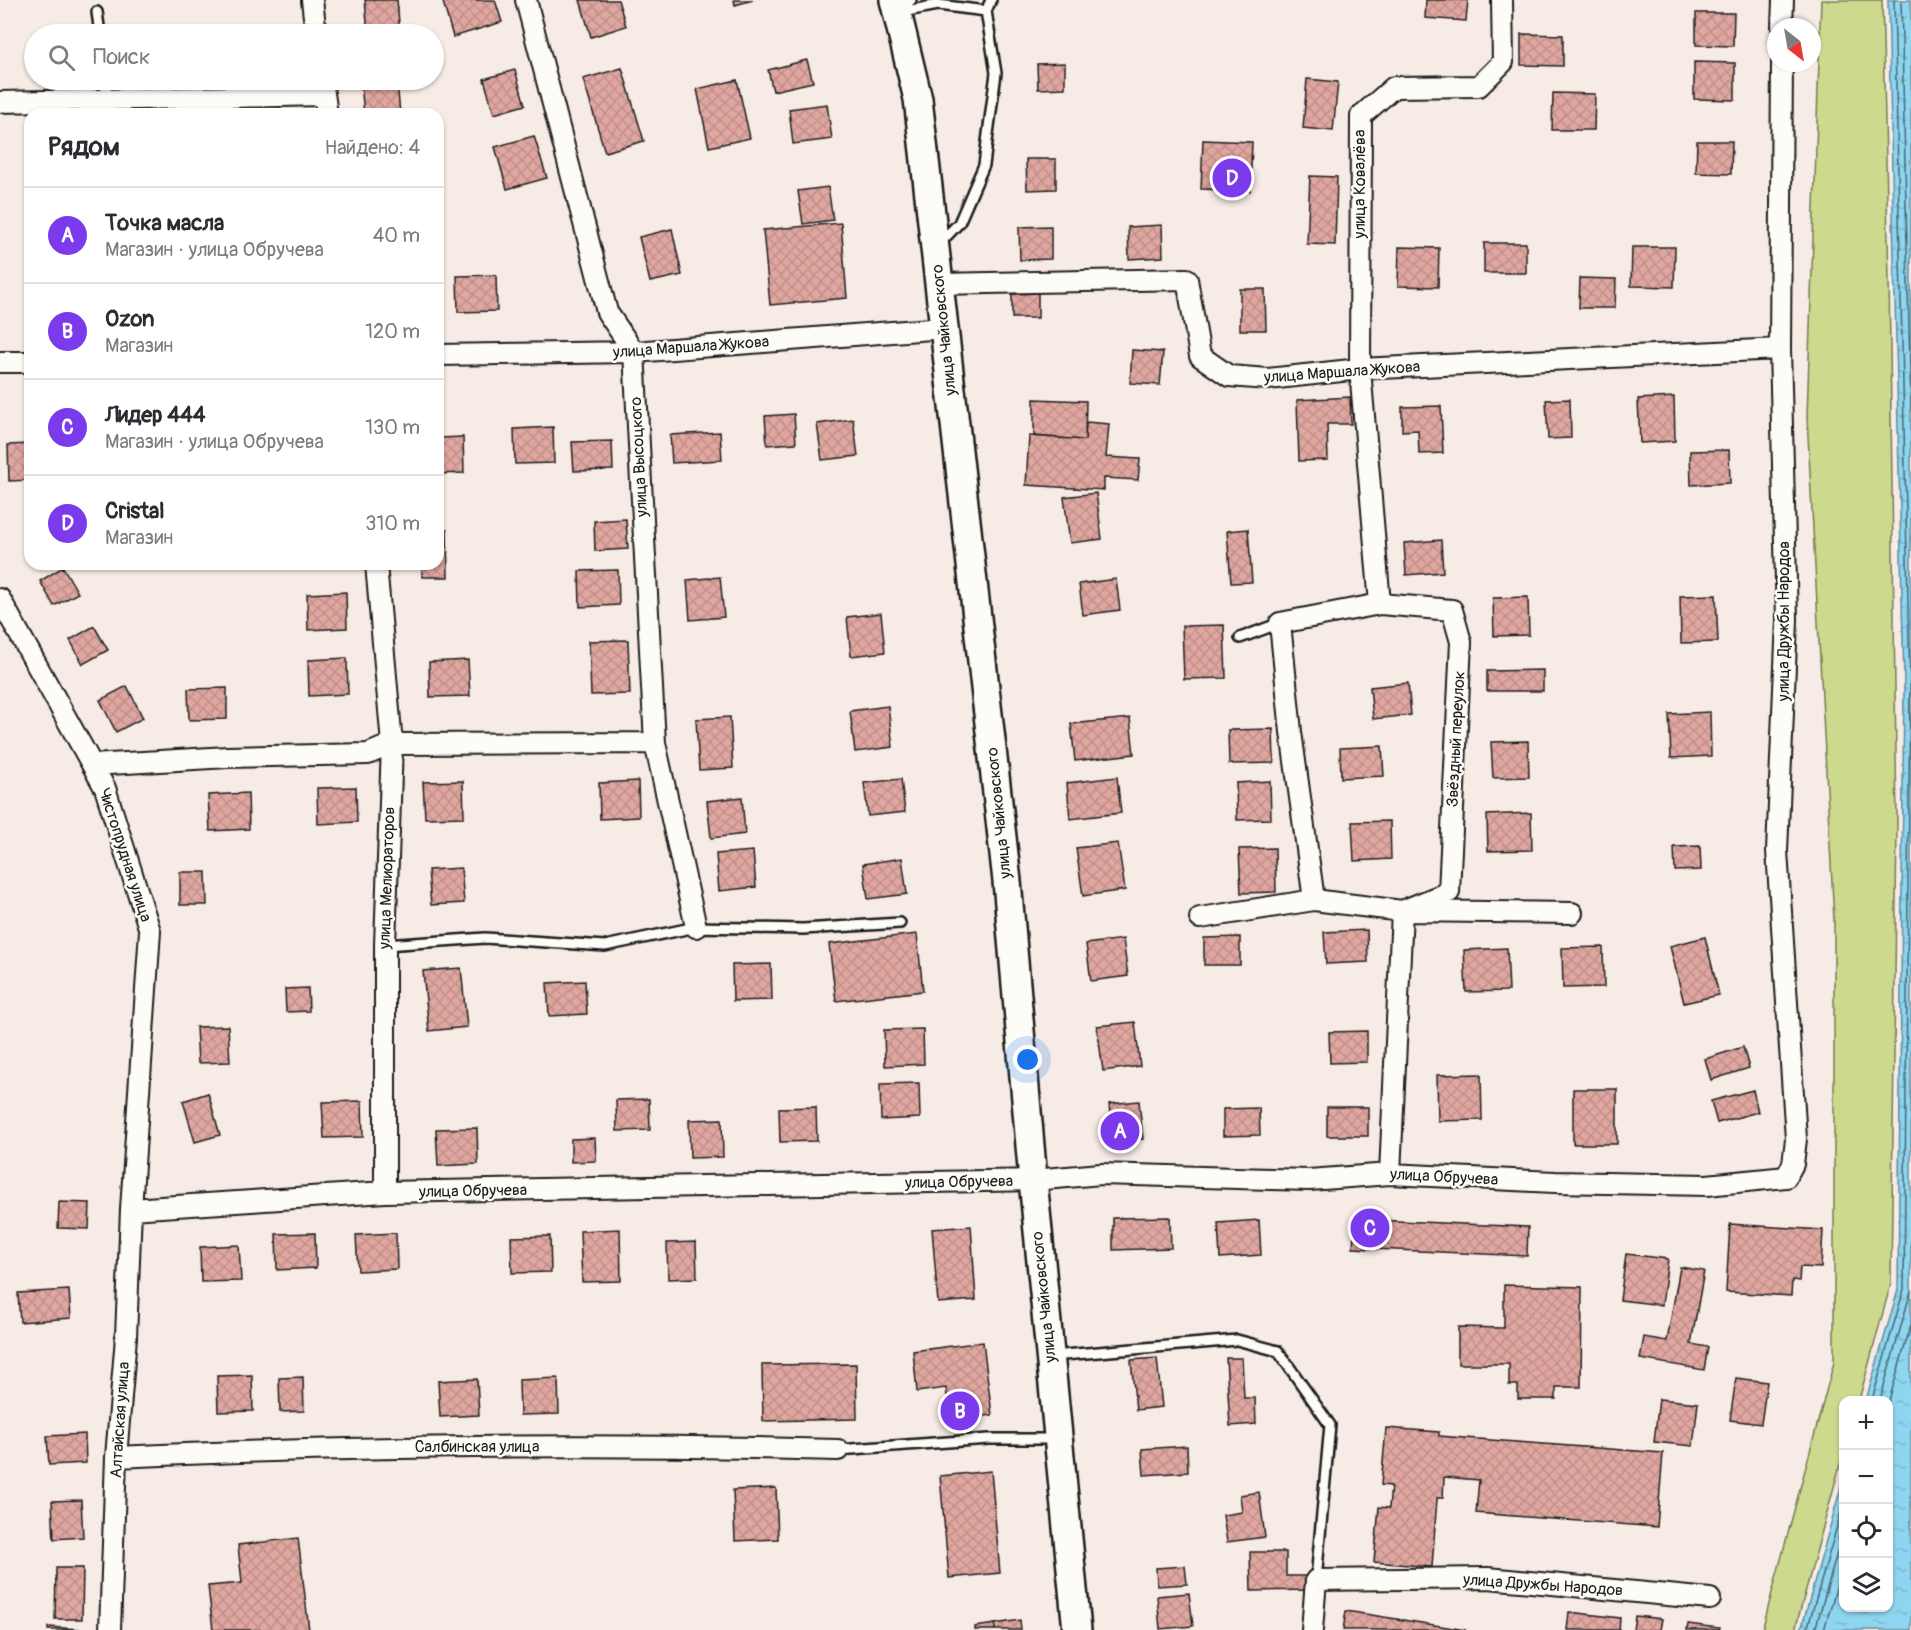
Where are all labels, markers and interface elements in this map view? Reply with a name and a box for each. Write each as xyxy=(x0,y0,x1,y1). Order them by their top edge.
north arrow xyxy=(1767,18,1821,72)
search box xyxy=(24,24,444,90)
icon: search xyxy=(45,41,78,74)
text: Поиск xyxy=(93,43,150,71)
street label: улица Ковалёва xyxy=(1350,130,1370,239)
text: Рядом xyxy=(48,131,120,163)
text: Найдено: 4 xyxy=(325,135,420,160)
pin: D xyxy=(1212,156,1252,201)
text: Точка масла xyxy=(105,209,224,237)
text: A xyxy=(61,223,74,248)
text: 40 m xyxy=(373,223,420,248)
text: Магазин · улица Обручева xyxy=(105,237,324,262)
street label: улица Чайковского xyxy=(927,263,961,398)
text: Ozon xyxy=(105,305,154,333)
text: B xyxy=(62,319,73,344)
text: 120 m xyxy=(365,319,420,344)
street label: улица Маршала Жукова xyxy=(611,332,770,363)
text: Магазин xyxy=(105,333,173,358)
street label: улица Маршала Жукова xyxy=(1262,357,1421,388)
street label: улица Высоцкого xyxy=(626,396,652,519)
text: Лидер 444 xyxy=(105,401,205,429)
text: C xyxy=(61,415,74,440)
text: 130 m xyxy=(365,415,420,440)
text: Магазин · улица Обручева xyxy=(105,429,324,454)
text: Cristal xyxy=(105,497,165,525)
text: D xyxy=(61,511,74,536)
text: 310 m xyxy=(365,511,420,536)
text: Магазин xyxy=(105,525,173,550)
street label: улица Дружбы Народов xyxy=(1774,541,1794,702)
street label: Звёздный переулок xyxy=(1442,670,1470,808)
street label: улица Чайковского xyxy=(982,746,1016,881)
street label: Чистопрудная улица xyxy=(94,786,156,924)
street label: улица Мелиораторов xyxy=(374,806,399,951)
your location xyxy=(1013,1045,1042,1074)
pin: A xyxy=(1100,1108,1140,1154)
street label: улица Обручева xyxy=(1388,1164,1499,1190)
street label: улица Обручева xyxy=(904,1171,1013,1193)
street label: улица Обручева xyxy=(418,1180,527,1202)
pin: C xyxy=(1350,1206,1390,1250)
street label: улица Чайковского xyxy=(1027,1230,1061,1365)
street label: Алтайская улица xyxy=(106,1361,134,1479)
pin: B xyxy=(940,1388,980,1434)
map controls xyxy=(1839,1396,1893,1612)
button: + xyxy=(1839,1396,1893,1450)
street label: Салбинская улица xyxy=(415,1437,539,1457)
button: − xyxy=(1839,1450,1893,1504)
button: locate xyxy=(1839,1504,1893,1558)
button: layers xyxy=(1839,1558,1893,1612)
street label: улица Дружбы Народов xyxy=(1461,1569,1624,1601)

